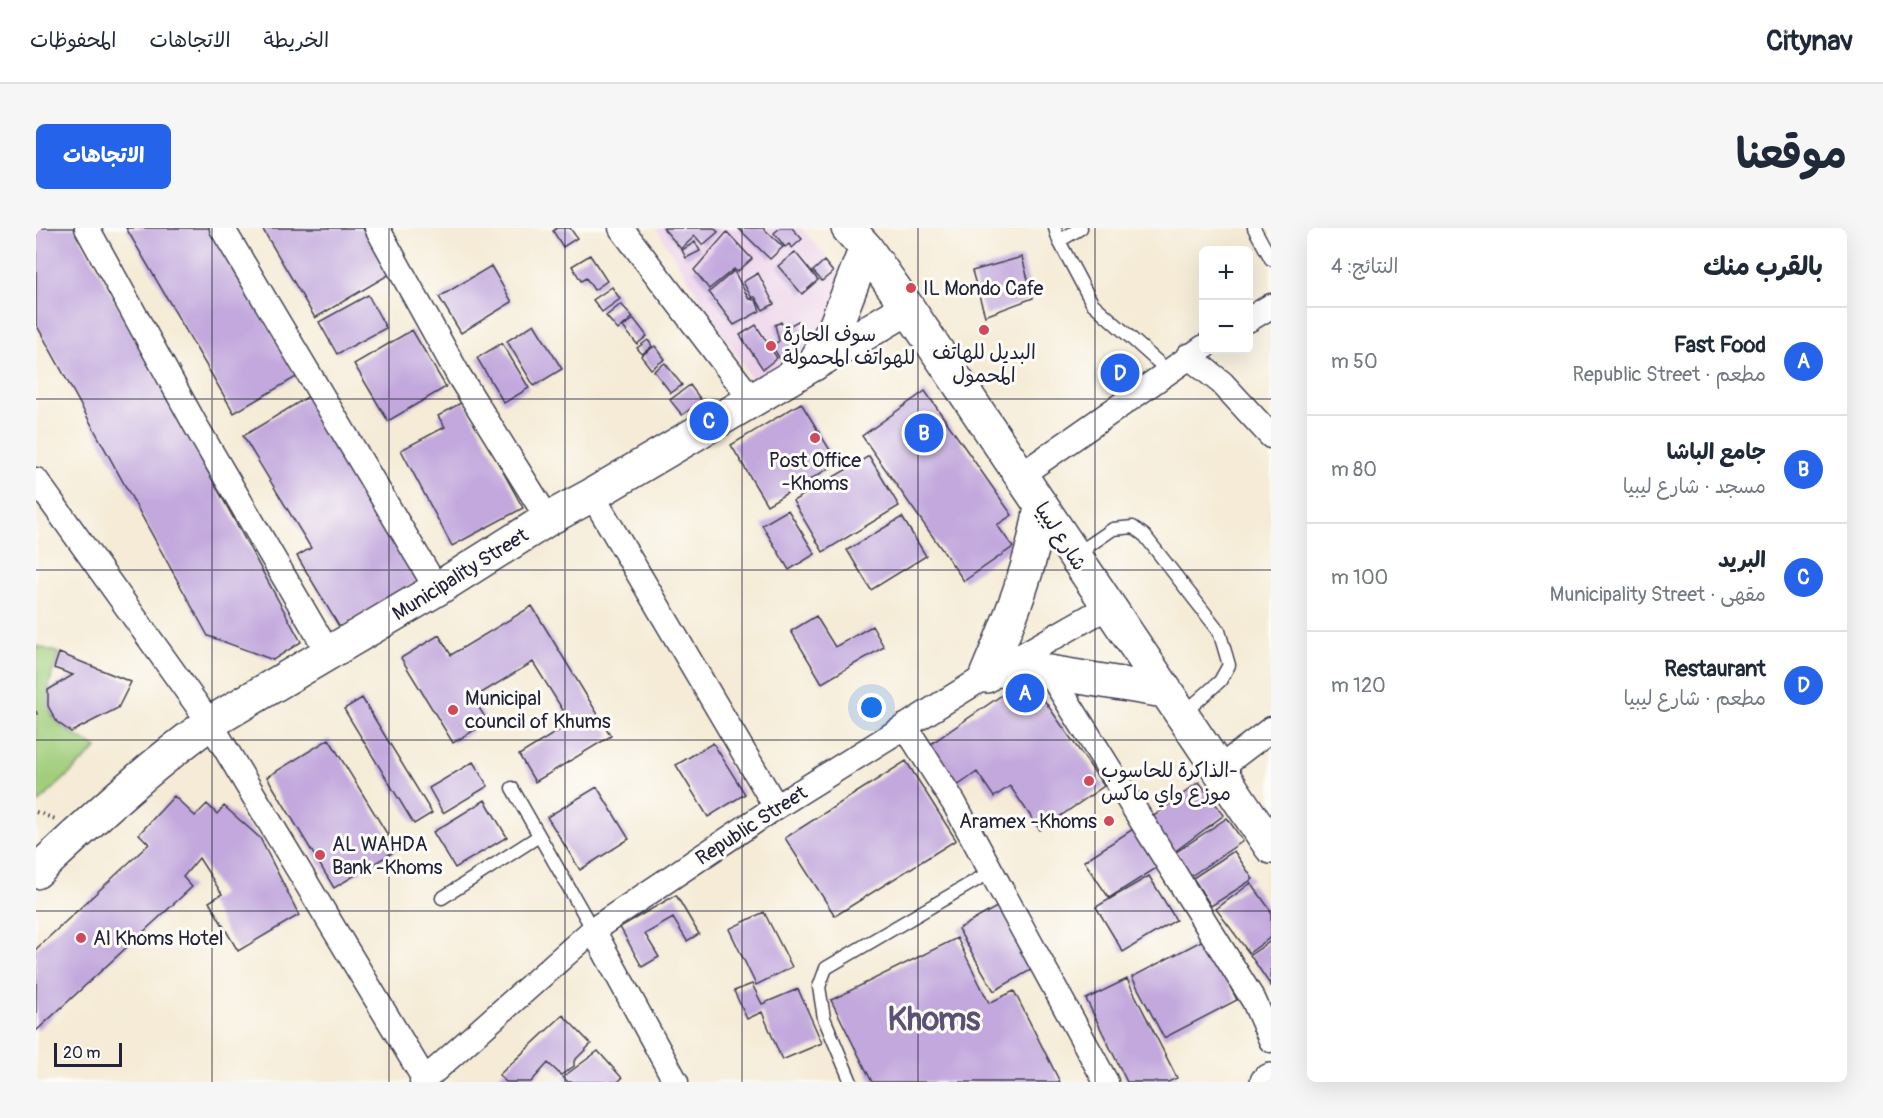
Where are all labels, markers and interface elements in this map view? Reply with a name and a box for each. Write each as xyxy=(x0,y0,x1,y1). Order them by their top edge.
text: Citynav xyxy=(1766,24,1853,59)
text: المحفوظات xyxy=(30,27,116,54)
text: الاتجاهات xyxy=(149,27,231,54)
text: الخريطة xyxy=(264,27,329,54)
button: الاتجاهات xyxy=(36,124,171,189)
text: موقعنا xyxy=(1736,129,1847,181)
map controls xyxy=(1199,246,1253,354)
button: + xyxy=(1199,246,1253,300)
text: بالقرب منك xyxy=(1703,251,1823,283)
text: النتائج: 4 xyxy=(1331,254,1398,279)
place label: IL Mondo Cafe xyxy=(923,276,1044,301)
marker: IL Mondo Cafe xyxy=(904,281,918,295)
button: − xyxy=(1199,300,1253,354)
place label: سوف الحارة للهواتف المحمولة xyxy=(783,322,915,371)
marker: البديل للهاتف المحمول xyxy=(977,323,991,337)
text: Fast Food xyxy=(1674,331,1766,359)
marker: سوف الحارة للهواتف المحمولة xyxy=(764,339,778,353)
place label: البديل للهاتف المحمول xyxy=(932,340,1036,388)
text: 50 m xyxy=(1331,349,1378,374)
text: A xyxy=(1797,349,1810,374)
pin: D xyxy=(1100,350,1140,396)
text: مطعم · Republic Street xyxy=(1572,362,1766,387)
pin: C xyxy=(690,398,728,444)
pin: B xyxy=(904,410,944,456)
marker: Post Office -Khoms xyxy=(808,431,822,445)
text: جامع الباشا xyxy=(1667,438,1766,466)
place label: Post Office -Khoms xyxy=(769,448,861,496)
text: 80 m xyxy=(1331,457,1377,482)
text: B xyxy=(1798,457,1809,482)
text: مسجد · شارع ليبيا xyxy=(1623,474,1766,499)
street label: شارع ليبيا xyxy=(1028,497,1092,576)
street label: Municipality Street xyxy=(388,522,534,626)
text: البريد xyxy=(1718,546,1766,574)
text: 100 m xyxy=(1331,565,1388,590)
text: C xyxy=(1797,565,1810,590)
text: مقهى · Municipality Street xyxy=(1550,582,1766,607)
text: Restaurant xyxy=(1664,655,1766,683)
pin: A xyxy=(1006,670,1044,716)
text: 120 m xyxy=(1331,673,1386,698)
text: D xyxy=(1797,673,1810,698)
place label: Municipal council of Khums xyxy=(465,686,611,734)
text: مطعم · شارع ليبيا xyxy=(1624,686,1766,711)
your location xyxy=(857,693,886,722)
marker: Municipal council of Khums xyxy=(446,703,460,717)
place label: الذاكرة للحاسوب- موزع واي ماكس xyxy=(1101,758,1238,808)
marker: الذاكرة للحاسوب- موزع واي ماكس xyxy=(1082,774,1096,788)
street label: Republic Street xyxy=(691,780,812,871)
place label: Aramex -Khoms xyxy=(959,809,1097,834)
marker: Aramex -Khoms xyxy=(1102,814,1116,828)
place label: AL WAHDA Bank -Khoms xyxy=(332,832,443,880)
marker: AL WAHDA Bank -Khoms xyxy=(313,848,327,862)
place label: Al Khoms Hotel xyxy=(93,926,224,951)
marker: Al Khoms Hotel xyxy=(74,931,88,945)
district label: Khoms xyxy=(888,1000,981,1040)
scale bar xyxy=(54,1040,122,1068)
text: 20 m xyxy=(63,1043,101,1063)

